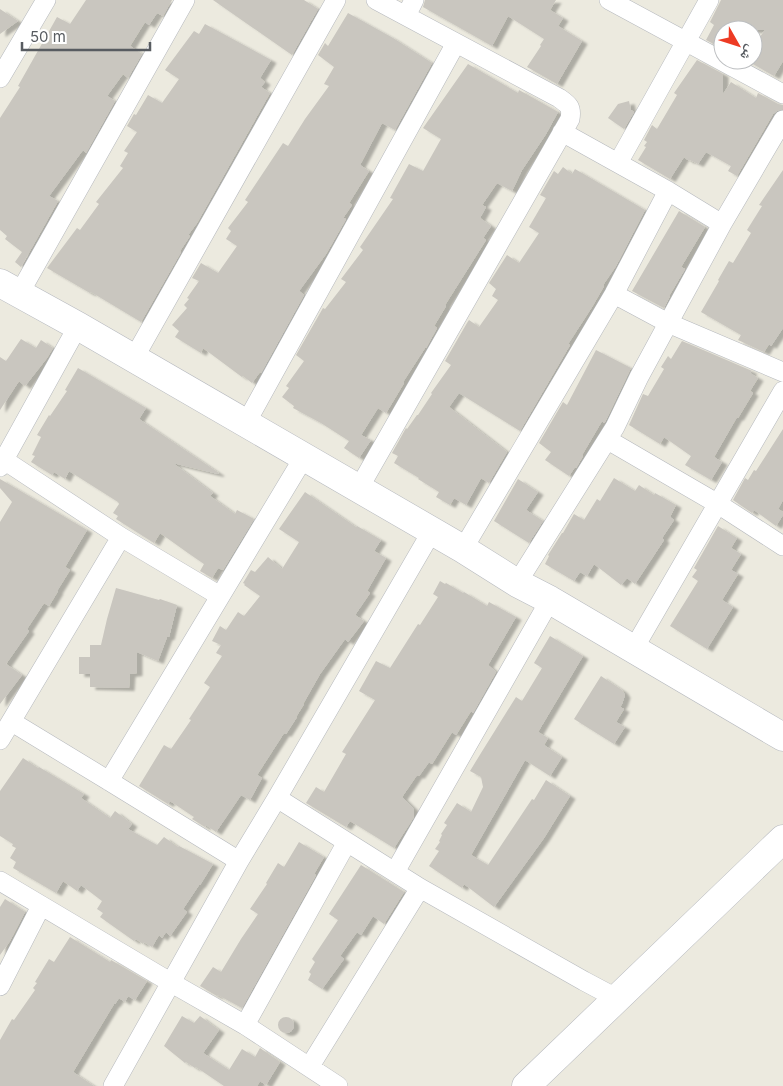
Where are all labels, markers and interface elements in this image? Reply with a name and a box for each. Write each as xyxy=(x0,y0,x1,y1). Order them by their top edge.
scale bar xyxy=(22,20,150,52)
north arrow xyxy=(713,20,763,70)
text: 50 m xyxy=(30,27,66,46)
text: ش xyxy=(736,42,760,65)

